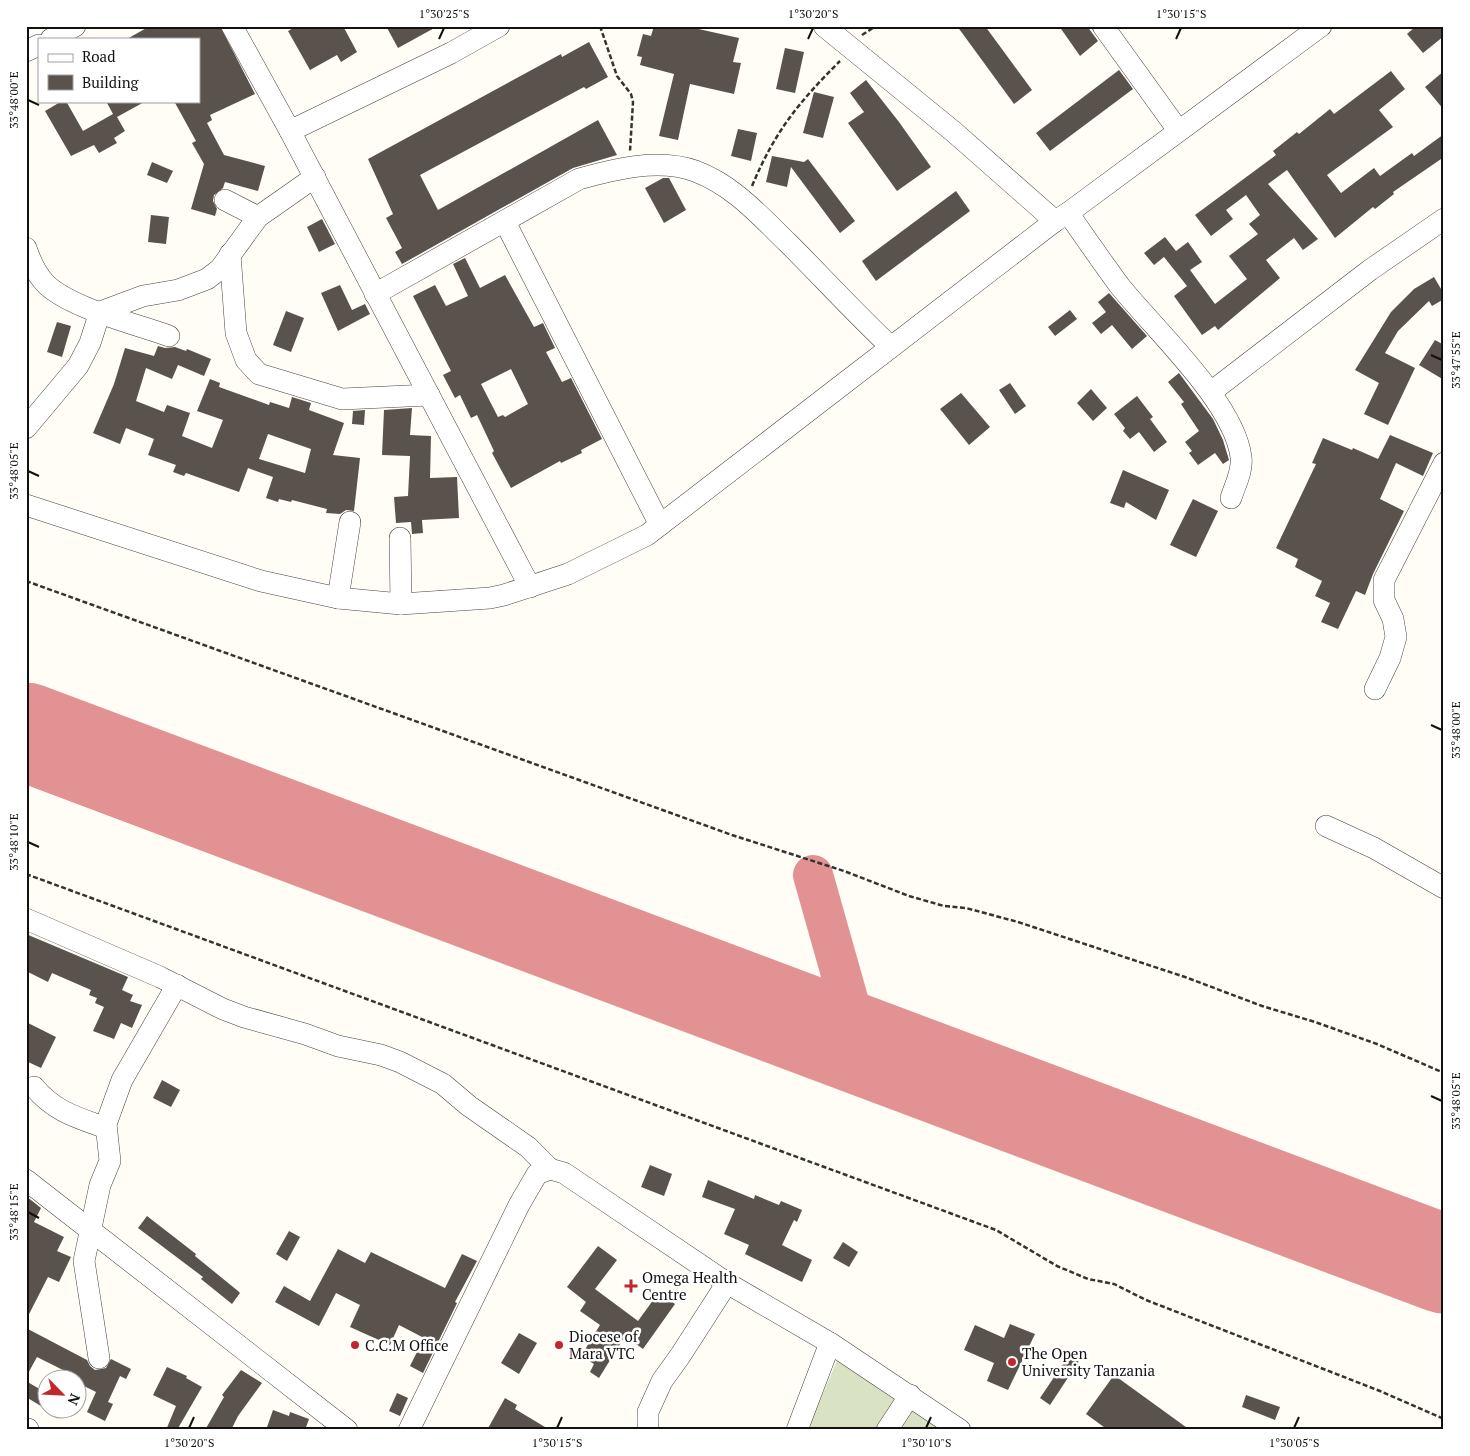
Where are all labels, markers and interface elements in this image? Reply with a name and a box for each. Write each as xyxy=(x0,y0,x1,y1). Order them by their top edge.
text: 1°30'25"S xyxy=(419,6,469,21)
text: 1°30'20"S xyxy=(788,6,838,21)
text: 1°30'15"S xyxy=(1156,6,1206,21)
legend xyxy=(38,38,200,102)
text: Road xyxy=(82,46,115,66)
text: 33°48'00"E xyxy=(6,71,21,129)
text: Building xyxy=(82,72,140,92)
text: 33°47'55"E xyxy=(1448,331,1463,389)
text: 33°48'05"E xyxy=(6,442,21,500)
text: 33°48'00"E xyxy=(1448,701,1463,759)
text: 33°48'10"E xyxy=(6,813,21,871)
text: 33°48'05"E xyxy=(1448,1072,1463,1130)
text: 33°48'15"E xyxy=(6,1183,21,1241)
place label: Omega Health Centre xyxy=(642,1267,738,1304)
marker: Omega Health Centre xyxy=(624,1279,638,1293)
place label: Diocese of Mara VTC xyxy=(569,1326,639,1363)
place label: C.C.M Office xyxy=(365,1335,448,1355)
marker: C.C.M Office xyxy=(349,1339,361,1351)
marker: Diocese of Mara VTC xyxy=(553,1339,565,1351)
place label: The Open University Tanzania xyxy=(1022,1343,1156,1380)
marker: The Open University Tanzania xyxy=(1006,1356,1018,1368)
north arrow xyxy=(38,1368,88,1418)
text: N xyxy=(63,1391,85,1409)
text: 1°30'20"S xyxy=(164,1435,214,1450)
text: 1°30'15"S xyxy=(532,1435,582,1450)
text: 1°30'10"S xyxy=(901,1435,951,1450)
text: 1°30'05"S xyxy=(1269,1435,1319,1450)

